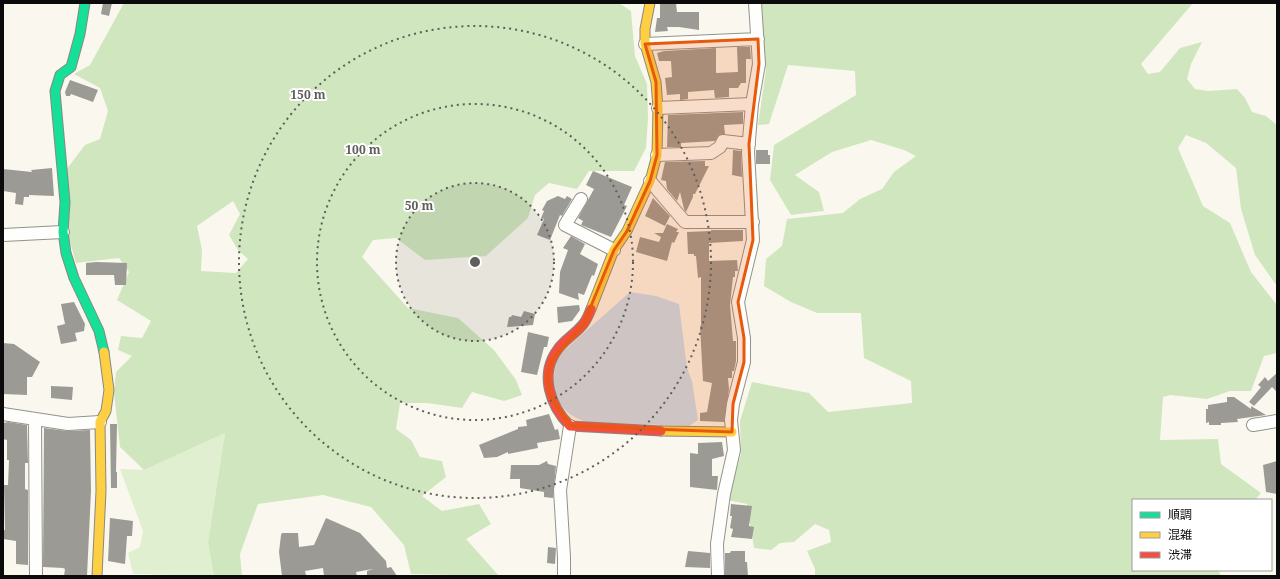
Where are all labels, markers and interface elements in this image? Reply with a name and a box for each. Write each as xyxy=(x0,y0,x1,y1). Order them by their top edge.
text: 150 m xyxy=(290,86,326,103)
text: 100 m xyxy=(345,141,381,158)
text: 50 m xyxy=(405,197,433,214)
centre of rings xyxy=(468,255,482,269)
legend xyxy=(1132,499,1272,571)
text: 順調 xyxy=(1168,506,1192,523)
text: 混雑 xyxy=(1168,526,1192,543)
text: 渋滞 xyxy=(1168,546,1192,563)

